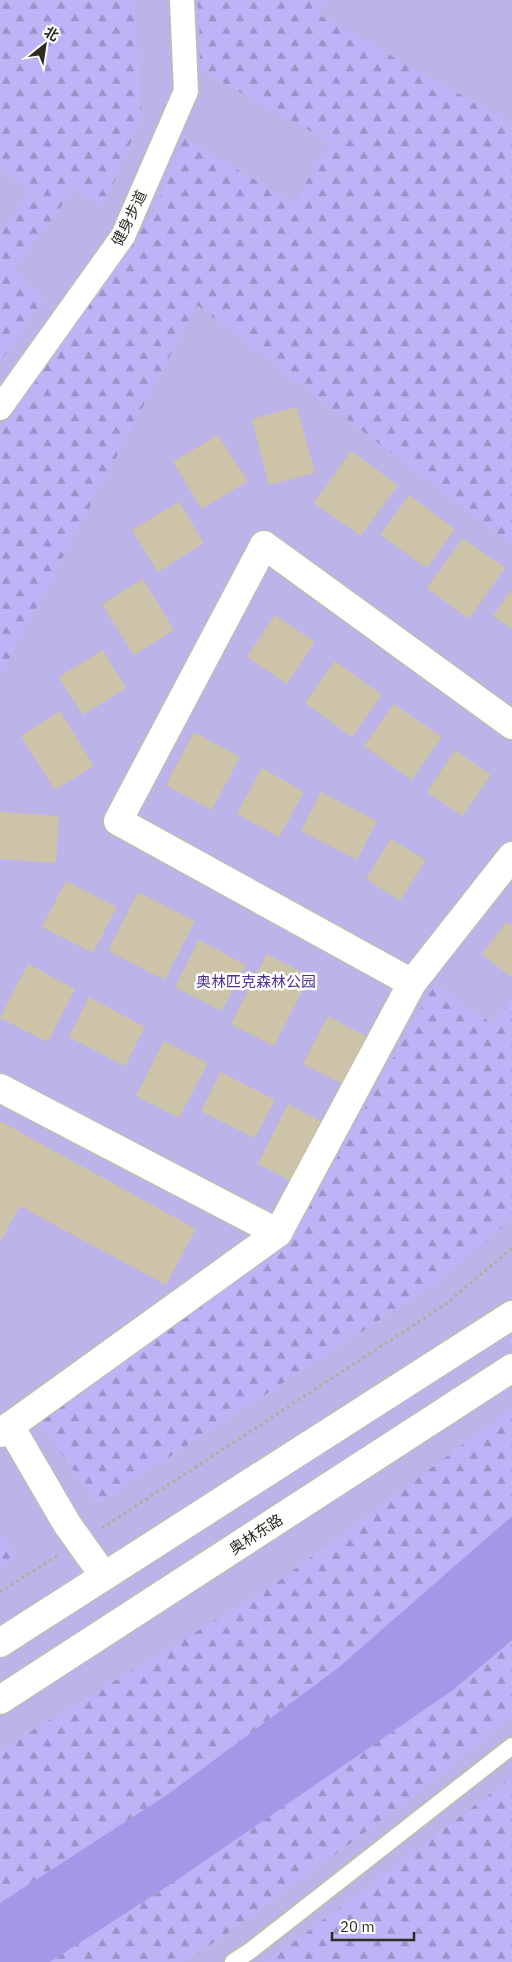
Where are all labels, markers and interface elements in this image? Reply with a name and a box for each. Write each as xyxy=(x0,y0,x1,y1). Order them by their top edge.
north arrow xyxy=(20,20,70,70)
text: 北 xyxy=(41,22,62,45)
street label: 健身步道 xyxy=(107,187,151,249)
park label: 奥林匹克森林公园 xyxy=(196,972,316,991)
street label: 奥林东路 xyxy=(226,1510,286,1558)
scale bar xyxy=(332,1910,414,1942)
text: 20 m xyxy=(340,1917,375,1936)

